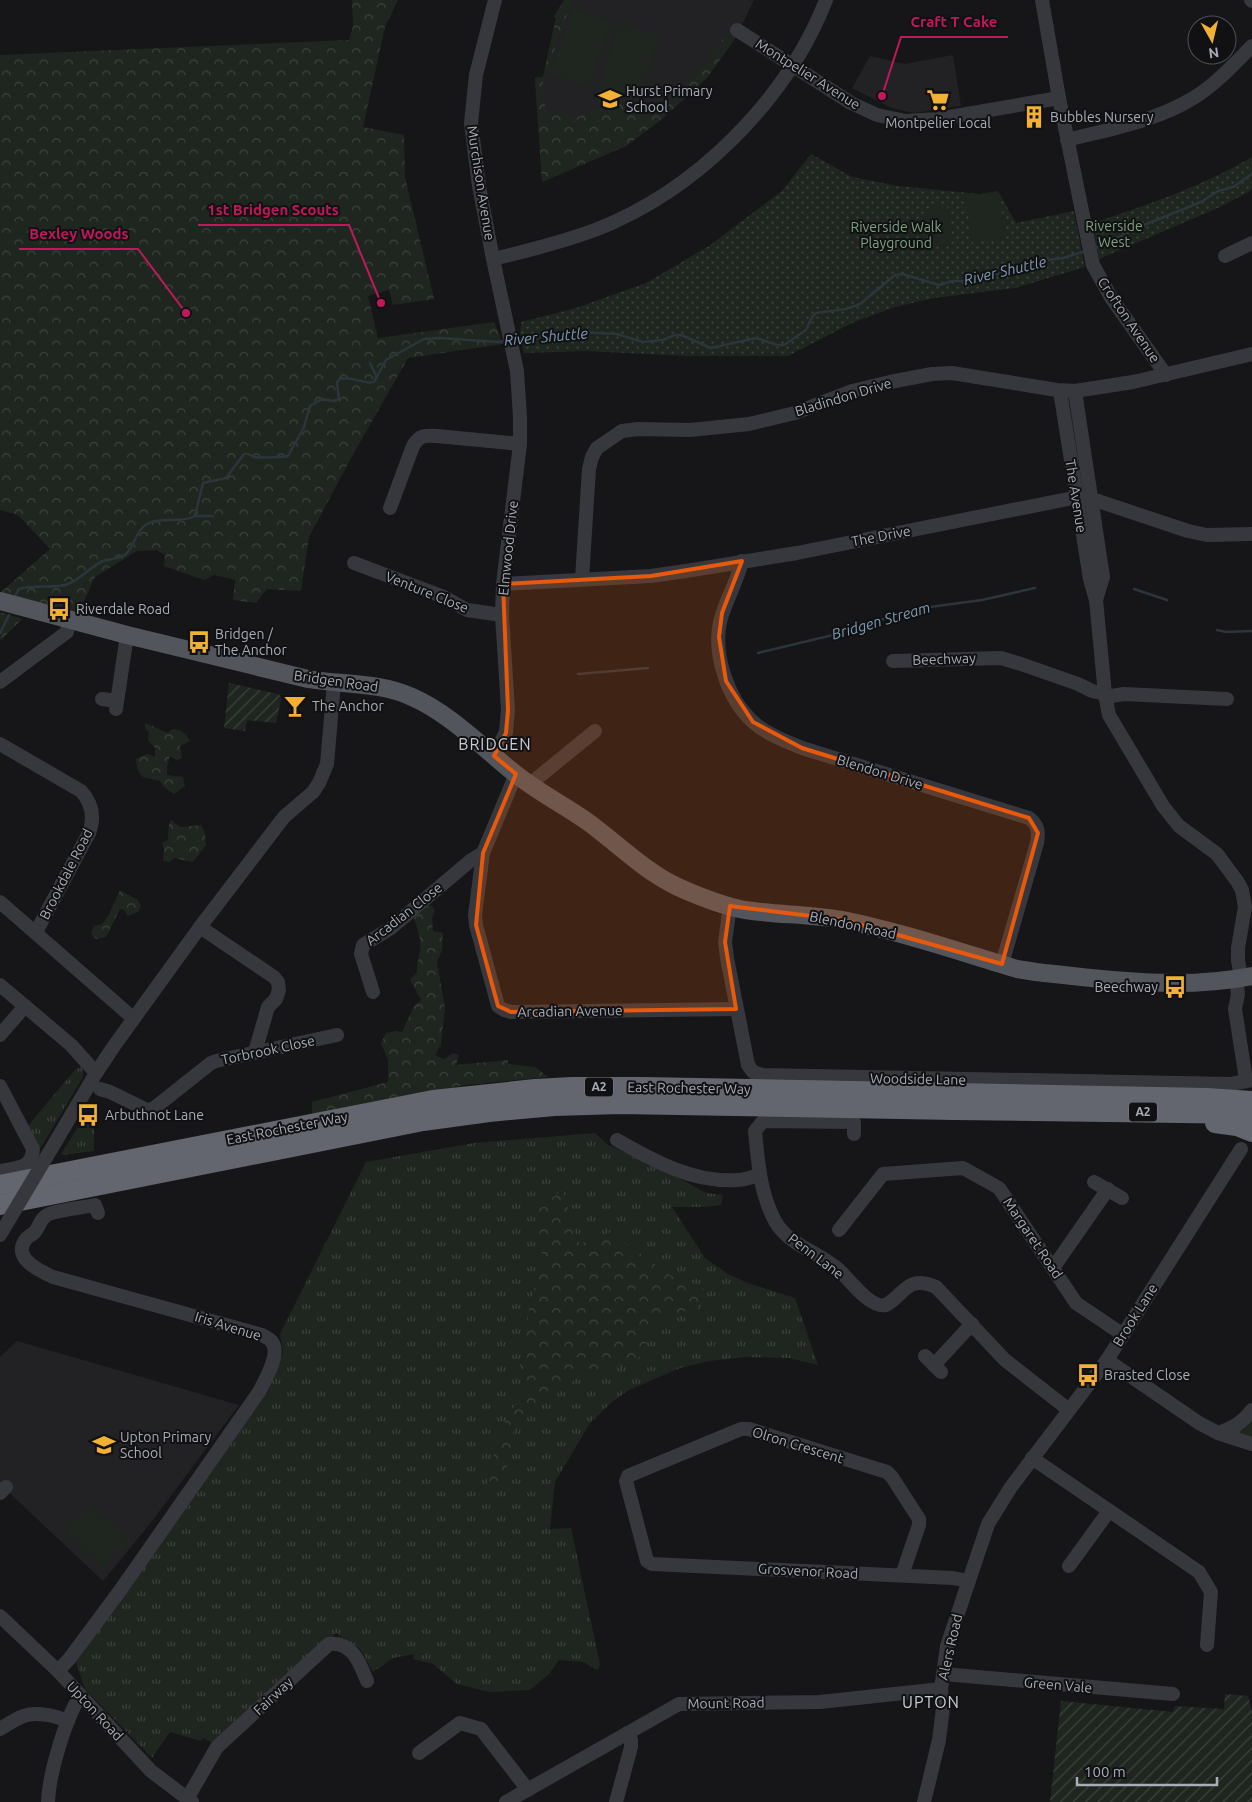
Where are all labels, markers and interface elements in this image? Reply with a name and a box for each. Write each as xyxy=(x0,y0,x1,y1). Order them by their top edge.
callout: Craft T Cake xyxy=(901,7,1008,37)
text: Craft T Cake xyxy=(911,13,997,30)
north arrow xyxy=(1187,15,1237,65)
street label: Montpelier Avenue xyxy=(753,35,863,113)
text: N xyxy=(1208,44,1220,62)
place label: Hurst Primary School xyxy=(626,83,713,115)
school or university icon: Hurst Primary School xyxy=(597,86,623,112)
supermarket icon: Montpelier Local xyxy=(925,87,951,113)
building icon: Bubbles Nursery xyxy=(1021,104,1047,130)
place label: Bubbles Nursery xyxy=(1050,109,1154,125)
place label: Montpelier Local xyxy=(885,115,991,131)
street label: Murchison Avenue xyxy=(464,124,498,242)
callout: 1st Bridgen Scouts xyxy=(198,195,349,225)
text: 1st Bridgen Scouts xyxy=(207,201,339,218)
park label: Riverside West xyxy=(1085,218,1143,250)
callout: Bexley Woods xyxy=(19,219,138,249)
park label: Riverside Walk Playground xyxy=(850,219,942,251)
text: Bexley Woods xyxy=(29,225,129,242)
water label: River Shuttle xyxy=(962,253,1048,288)
street label: Crofton Avenue xyxy=(1095,274,1163,366)
water label: River Shuttle xyxy=(503,324,589,349)
street label: Bladindon Drive xyxy=(793,375,893,419)
street label: The Avenue xyxy=(1062,458,1090,534)
street label: Elmwood Drive xyxy=(495,500,521,596)
street label: The Drive xyxy=(850,522,912,550)
street label: Venture Close xyxy=(383,568,471,616)
bus stop icon: Riverdale Road xyxy=(46,596,72,622)
water label: Bridgen Stream xyxy=(829,598,932,643)
place label: Riverdale Road xyxy=(76,601,170,617)
place label: Bridgen / The Anchor xyxy=(215,626,287,658)
bus stop icon: Bridgen / The Anchor xyxy=(186,629,212,655)
street label: Beechway xyxy=(912,650,976,668)
street label: Bridgen Road xyxy=(293,667,379,695)
bar icon: The Anchor xyxy=(282,693,308,719)
place label: The Anchor xyxy=(312,698,384,714)
district label: BRIDGEN xyxy=(458,735,532,753)
street label: Blendon Drive xyxy=(835,751,925,793)
street label: Brookdale Road xyxy=(36,826,96,922)
street label: Arcadian Close xyxy=(363,879,445,949)
street label: Blendon Road xyxy=(808,908,898,942)
bus stop icon: Beechway xyxy=(1162,974,1188,1000)
place label: Beechway xyxy=(1094,979,1158,995)
street label: Arcadian Avenue xyxy=(517,1002,623,1020)
street label: Torbrook Close xyxy=(220,1032,316,1068)
street label: Woodside Lane xyxy=(870,1070,966,1088)
road number: A2 xyxy=(585,1078,613,1096)
street label: East Rochester Way xyxy=(627,1079,751,1097)
bus stop icon: Arbuthnot Lane xyxy=(75,1102,101,1128)
road number: A2 xyxy=(1129,1102,1157,1122)
place label: Arbuthnot Lane xyxy=(105,1107,204,1123)
street label: East Rochester Way xyxy=(225,1108,349,1148)
street label: Margaret Road xyxy=(1000,1195,1066,1281)
street label: Penn Lane xyxy=(785,1230,847,1282)
street label: Brook Lane xyxy=(1109,1281,1161,1349)
street label: Iris Avenue xyxy=(193,1308,263,1344)
bus stop icon: Brasted Close xyxy=(1075,1362,1101,1388)
place label: Brasted Close xyxy=(1104,1367,1190,1383)
street label: Olron Crescent xyxy=(750,1424,846,1467)
place label: Upton Primary School xyxy=(120,1429,212,1461)
school or university icon: Upton Primary School xyxy=(91,1432,117,1458)
street label: Grosvenor Road xyxy=(757,1560,859,1582)
street label: Alers Road xyxy=(935,1612,965,1682)
street label: Fairway xyxy=(250,1674,296,1718)
street label: Green Vale xyxy=(1023,1674,1093,1696)
street label: Upton Road xyxy=(64,1678,126,1744)
district label: UPTON xyxy=(902,1693,960,1711)
street label: Mount Road xyxy=(687,1694,765,1712)
scale bar xyxy=(1077,1754,1217,1786)
text: 100 m xyxy=(1084,1763,1126,1780)

